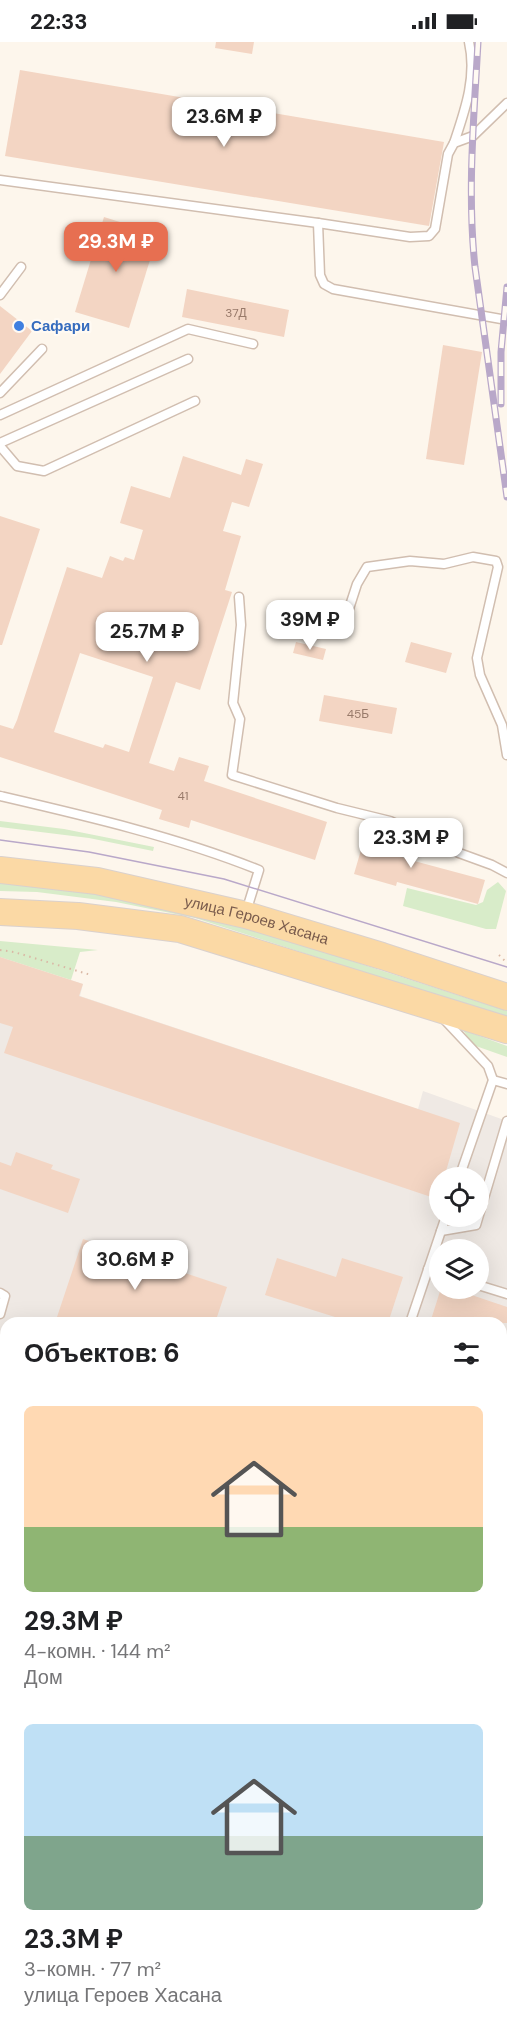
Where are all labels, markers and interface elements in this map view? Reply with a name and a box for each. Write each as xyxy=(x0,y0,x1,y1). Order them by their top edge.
text: 22:33 xyxy=(30,7,88,36)
pin: 23.6M ₽ xyxy=(169,97,279,148)
text: 23.6M ₽ xyxy=(186,103,262,129)
pin: 29.3M ₽ xyxy=(61,222,171,273)
text: 29.3M ₽ xyxy=(78,228,154,254)
house number: 37Д xyxy=(225,305,247,321)
place label: Сафари xyxy=(31,316,90,336)
marker: Сафари xyxy=(12,319,26,333)
pin: 39M ₽ xyxy=(268,600,352,651)
text: 39M ₽ xyxy=(280,606,340,632)
pin: 25.7M ₽ xyxy=(92,612,202,663)
text: 25.7M ₽ xyxy=(110,618,184,644)
house number: 45Б xyxy=(347,706,369,722)
house number: 41 xyxy=(177,788,189,804)
pin: 23.3M ₽ xyxy=(356,818,466,869)
text: 23.3M ₽ xyxy=(373,824,449,850)
street label: улица Героев Хасана xyxy=(183,891,332,950)
map controls xyxy=(429,1167,489,1299)
button: locate xyxy=(429,1167,489,1227)
button: layers xyxy=(429,1239,489,1299)
pin: 30.6M ₽ xyxy=(80,1240,190,1291)
text: 30.6M ₽ xyxy=(96,1246,174,1272)
text: Объектов: 6 xyxy=(24,1336,180,1370)
icon: filters xyxy=(450,1337,483,1370)
icon: home xyxy=(200,1445,308,1553)
text: 29.3M ₽ xyxy=(24,1604,123,1638)
text: 4-комн. · 144 m² xyxy=(24,1638,171,1664)
text: Дом xyxy=(24,1664,63,1690)
icon: home xyxy=(200,1763,308,1871)
text: 23.3M ₽ xyxy=(24,1922,123,1956)
text: 3-комн. · 77 m² xyxy=(24,1956,161,1982)
text: улица Героев Хасана xyxy=(24,1982,222,2008)

